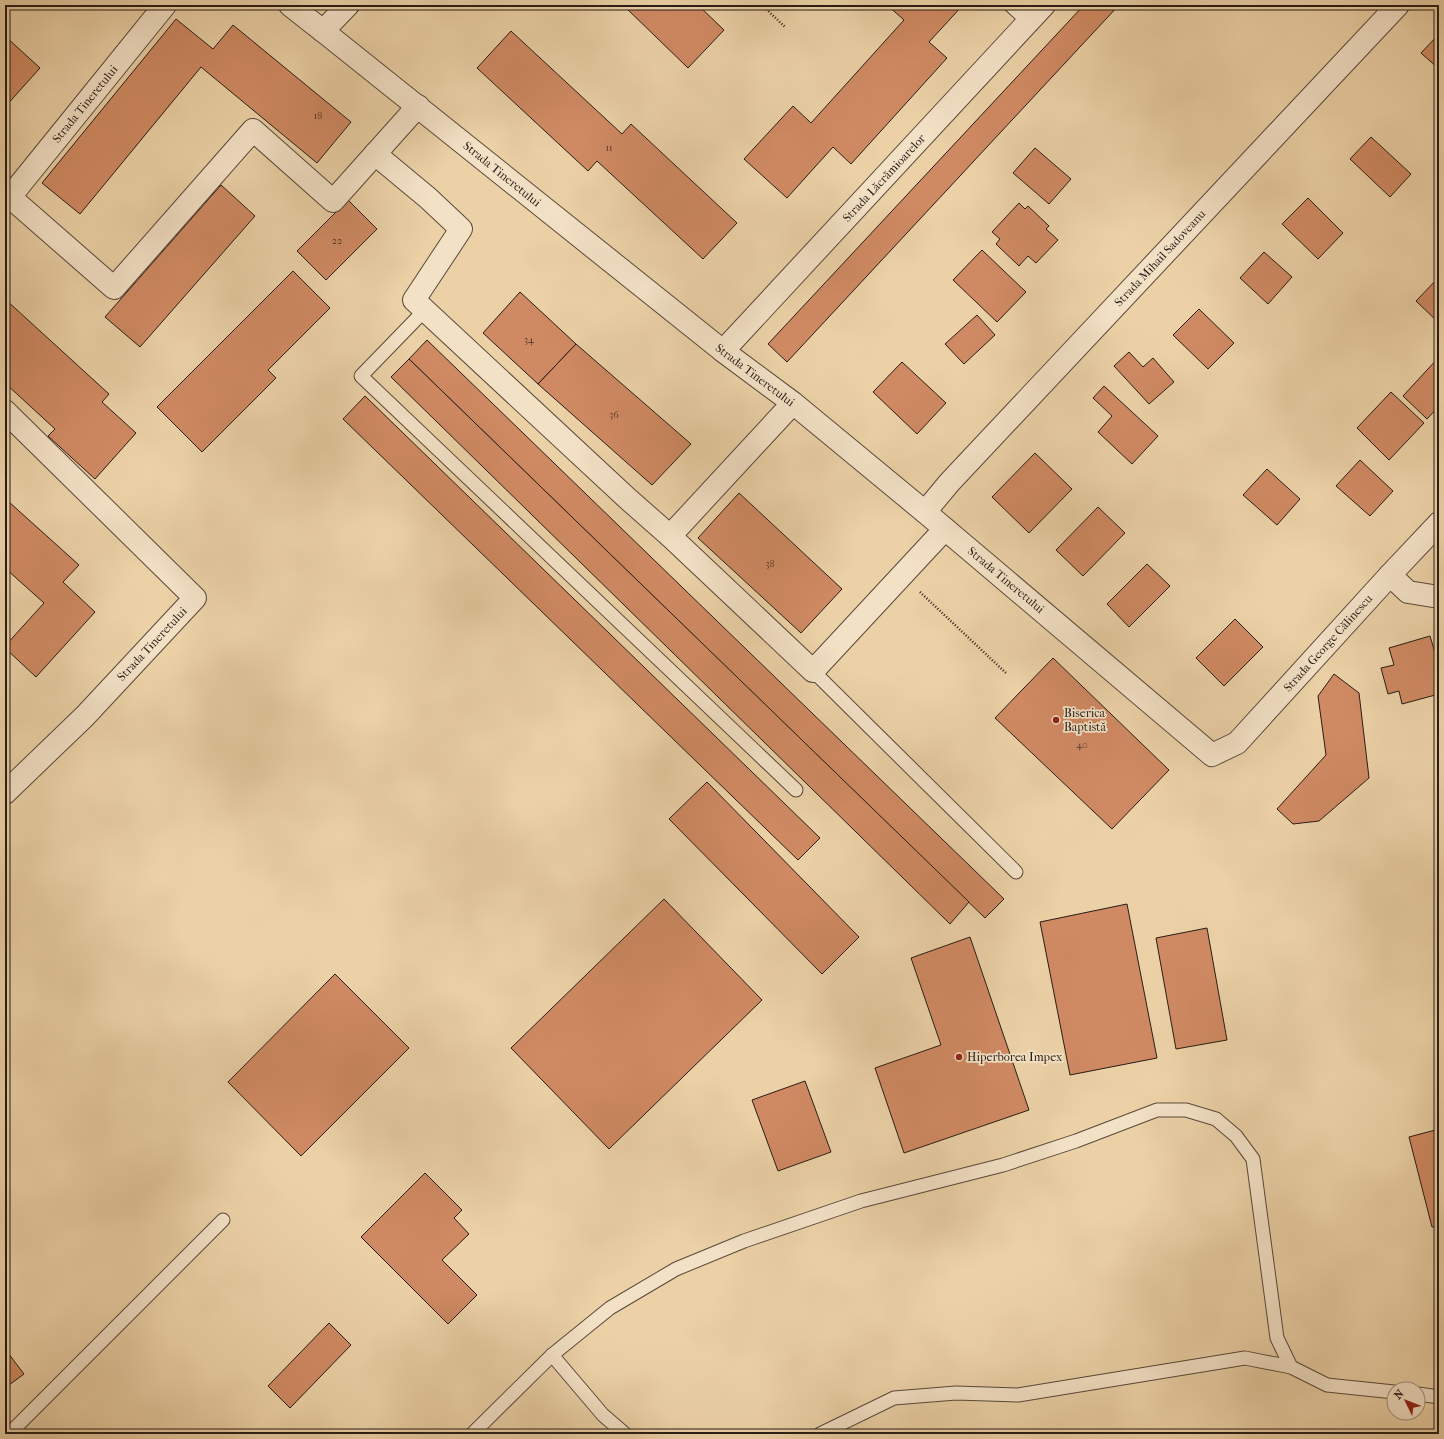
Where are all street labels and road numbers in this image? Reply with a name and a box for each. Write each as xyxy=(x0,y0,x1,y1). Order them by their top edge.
street label: Strada Tineretului xyxy=(49,62,121,146)
street label: Strada Lăcrămioarelor xyxy=(840,131,929,225)
street label: Strada Tineretului xyxy=(460,138,544,210)
street label: Strada Mihail Sadoveanu xyxy=(1112,207,1209,309)
street label: Strada Tineretului xyxy=(713,341,798,410)
street label: Strada Tineretului xyxy=(965,544,1047,616)
street label: Strada George Călinescu xyxy=(1281,591,1376,695)
street label: Strada Tineretului xyxy=(114,604,190,684)

